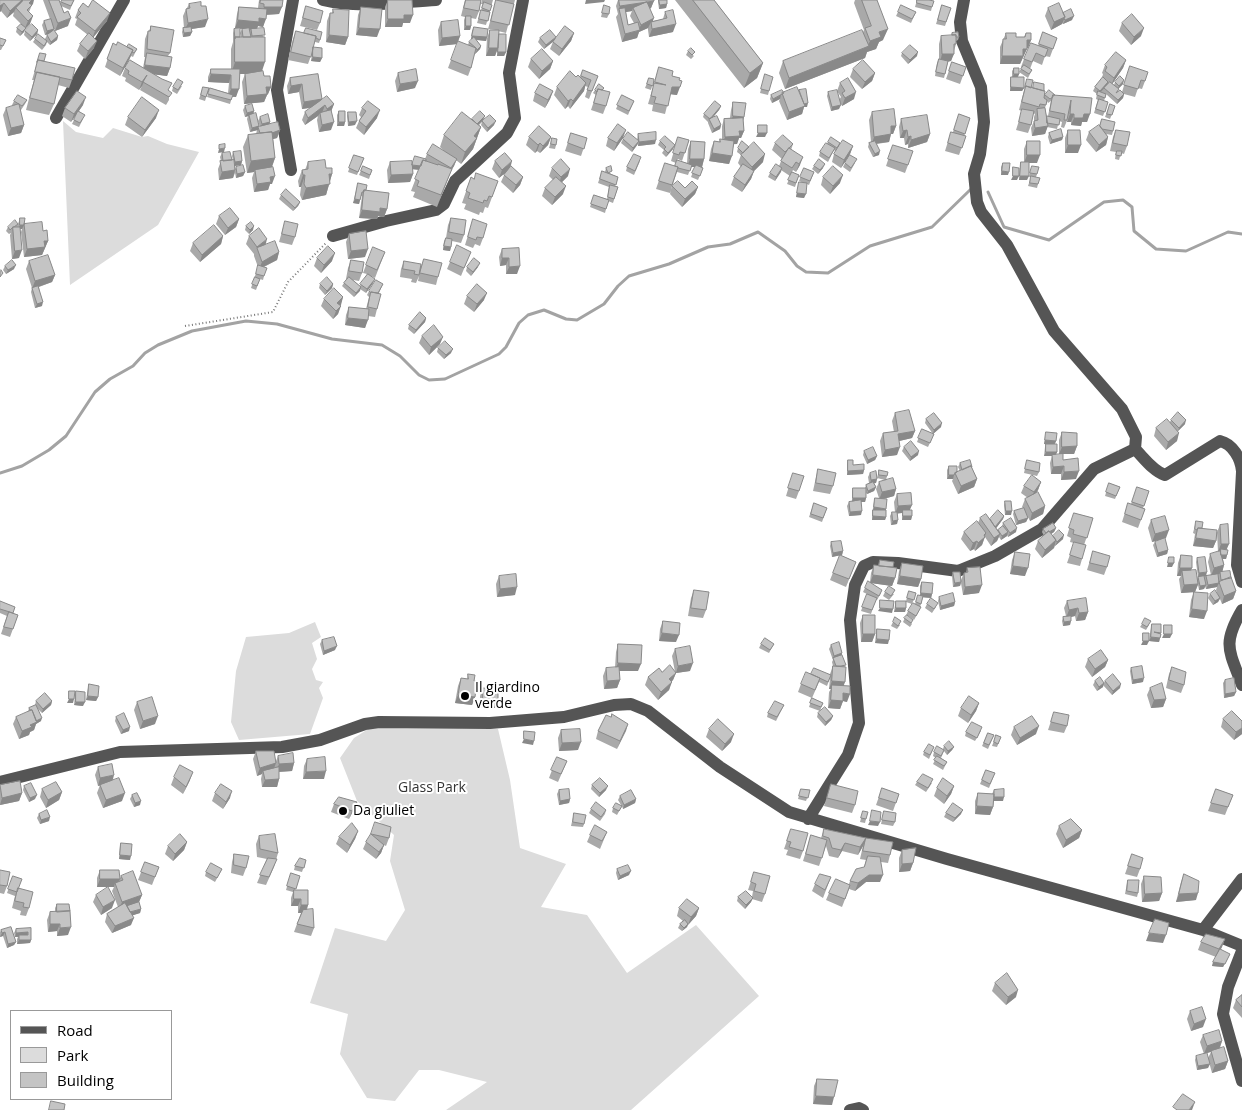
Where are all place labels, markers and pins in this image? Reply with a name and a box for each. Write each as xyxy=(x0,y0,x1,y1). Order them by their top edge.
place label: Il giardino verde xyxy=(475,680,540,712)
marker: Il giardino verde xyxy=(459,690,471,702)
place label: Da giuliet xyxy=(353,803,414,819)
marker: Da giuliet xyxy=(337,805,349,817)

